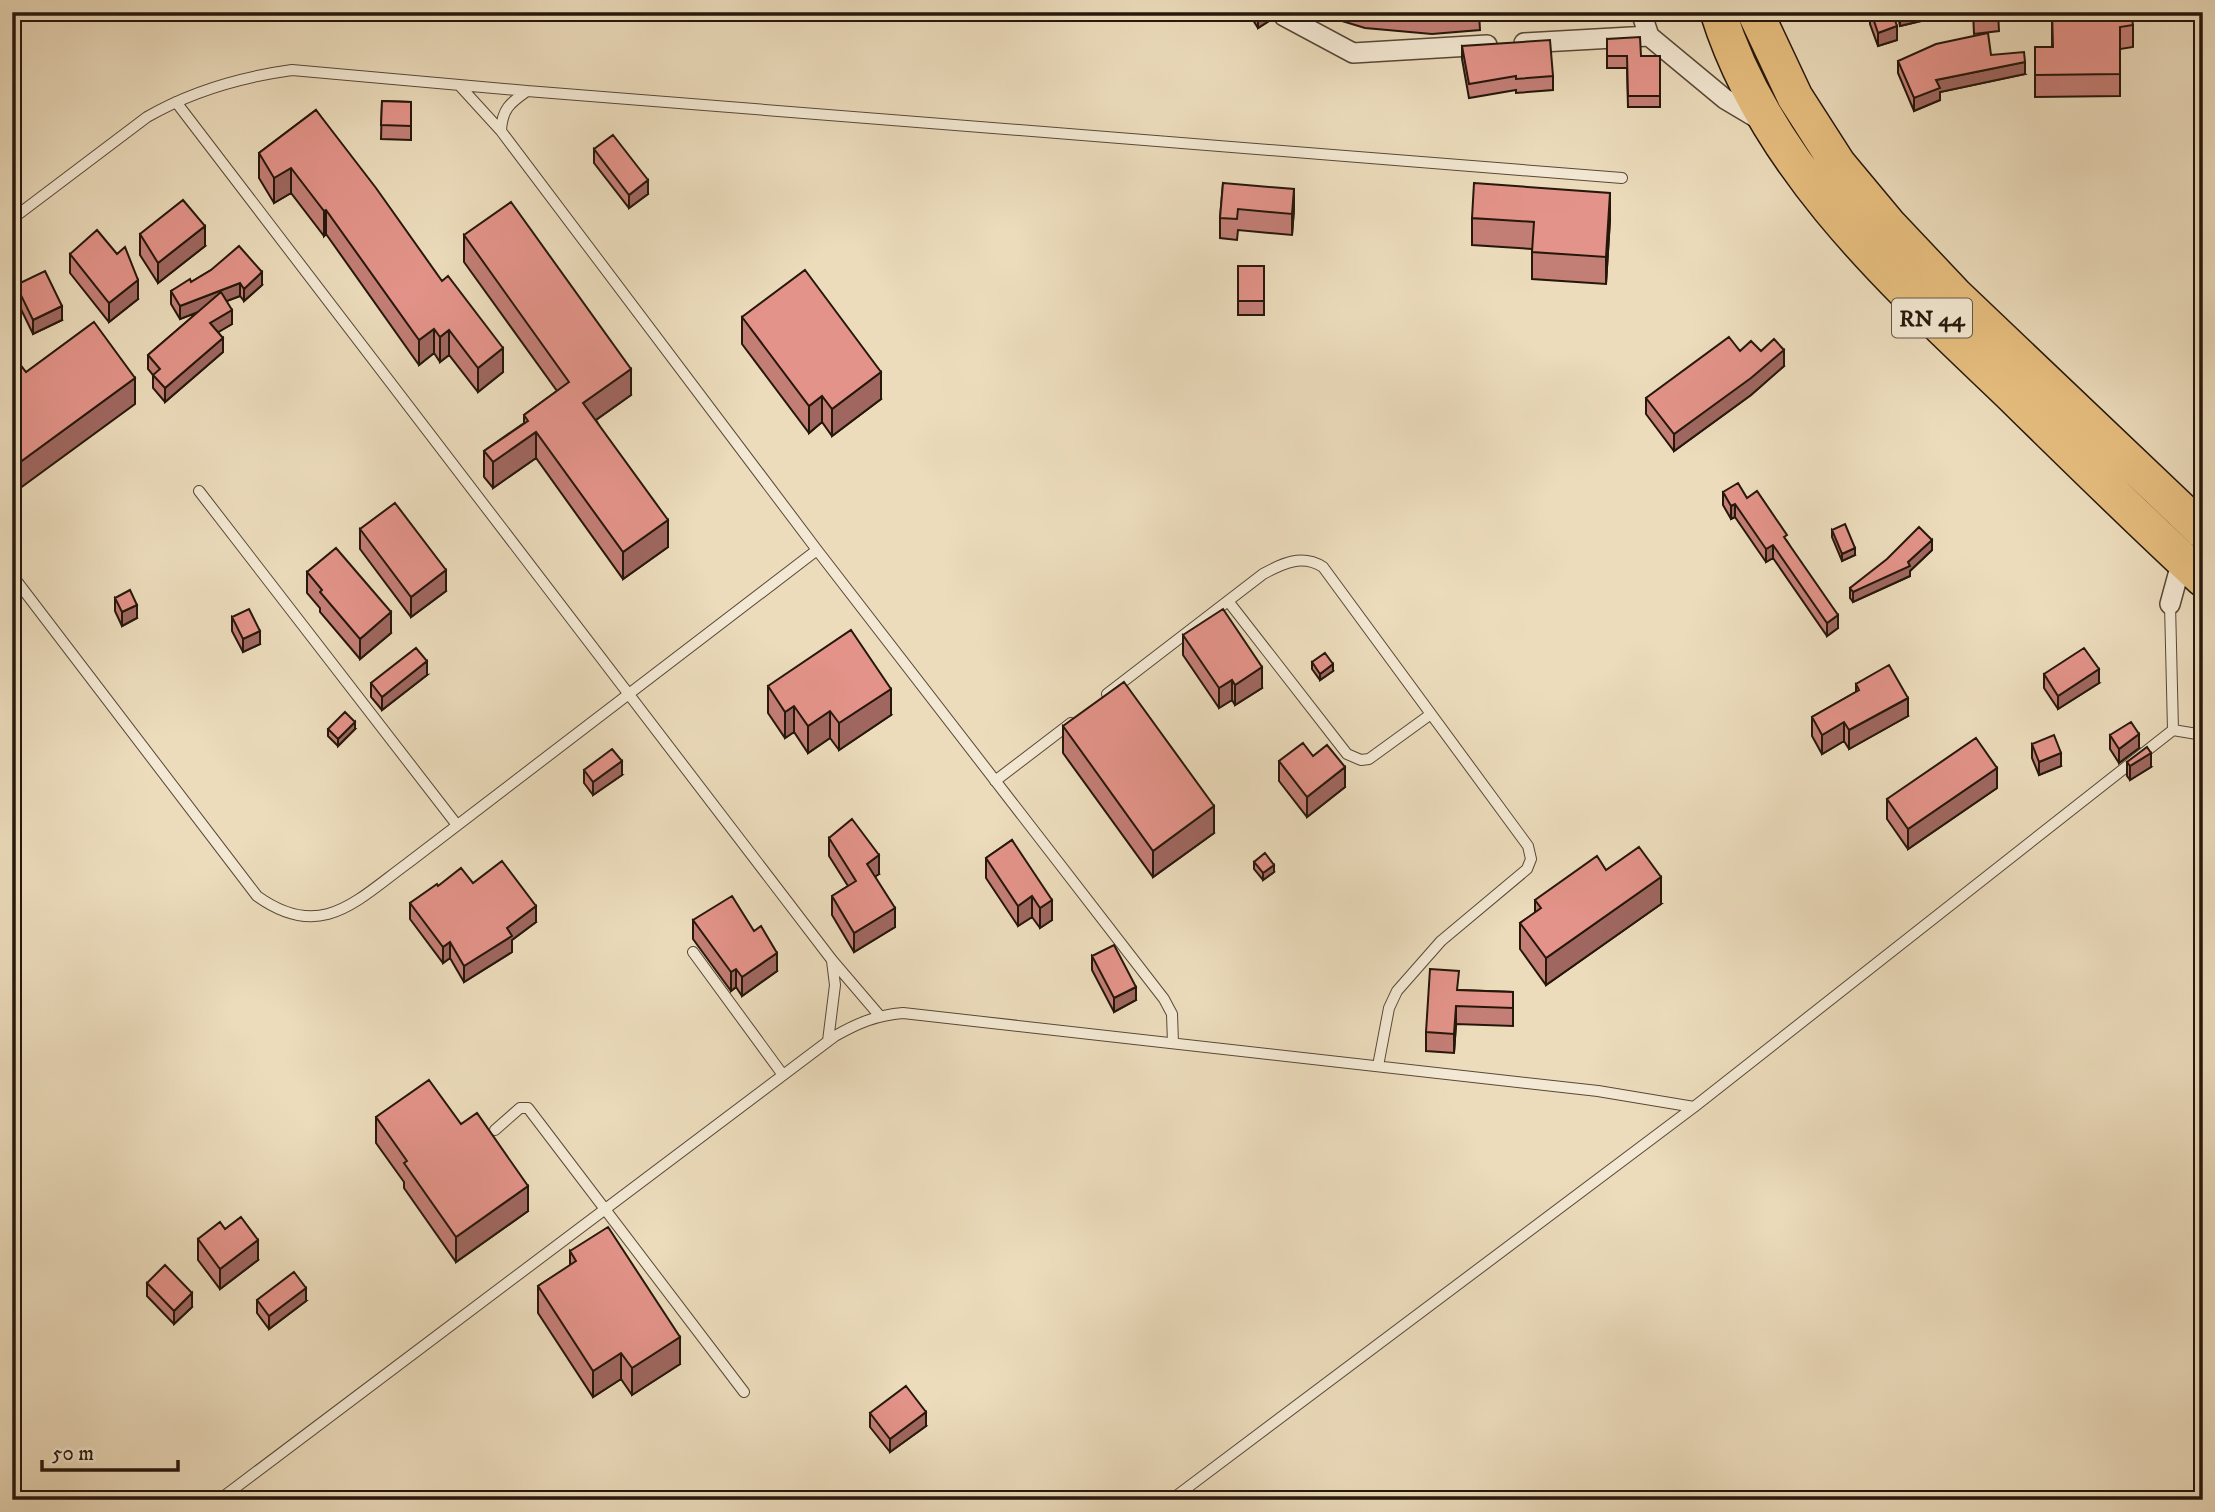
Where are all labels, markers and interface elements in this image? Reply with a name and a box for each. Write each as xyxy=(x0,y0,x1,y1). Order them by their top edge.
road number: RN 44 xyxy=(1892,298,1972,338)
scale bar xyxy=(42,1428,178,1472)
text: 50 m xyxy=(52,1441,94,1467)

